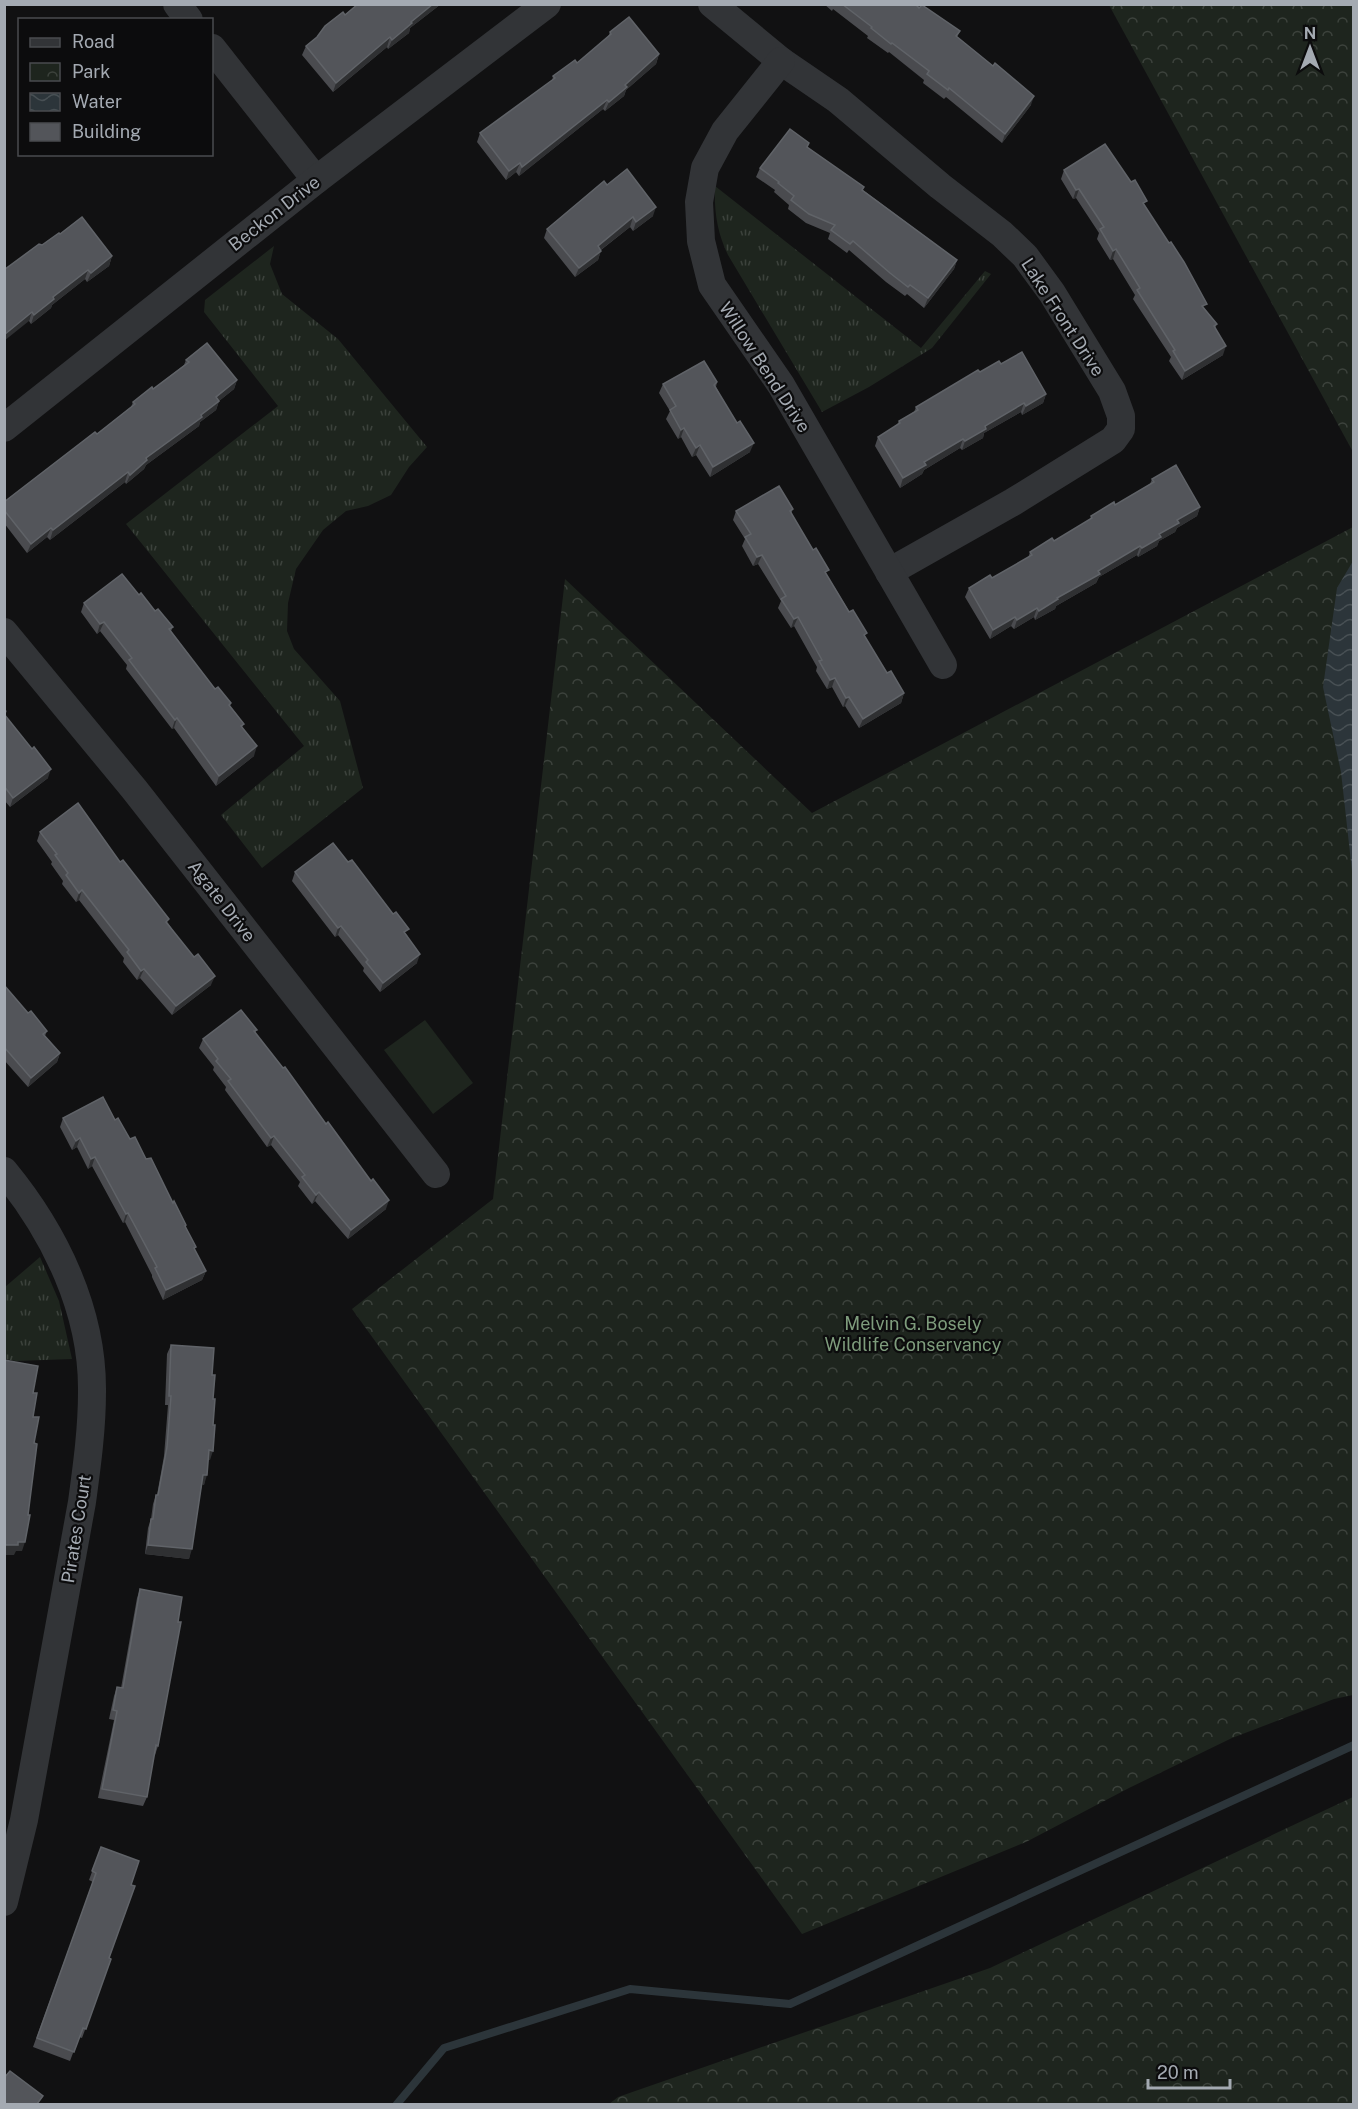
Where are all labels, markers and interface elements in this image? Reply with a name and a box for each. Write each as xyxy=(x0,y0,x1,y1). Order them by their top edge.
legend xyxy=(18,18,213,156)
north arrow xyxy=(1280,18,1340,78)
text: N xyxy=(1304,24,1316,43)
text: Road xyxy=(72,31,115,52)
text: Park xyxy=(72,61,110,82)
text: Water xyxy=(72,91,122,112)
text: Building xyxy=(72,121,141,142)
street label: Beckon Drive xyxy=(224,171,324,255)
street label: Lake Front Drive xyxy=(1017,254,1109,380)
street label: Willow Bend Drive xyxy=(715,298,815,436)
street label: Agate Drive xyxy=(184,856,260,946)
park label: Melvin G. Bosely Wildlife Conservancy xyxy=(825,1313,1002,1355)
street label: Pirates Court xyxy=(57,1473,95,1585)
scale bar xyxy=(1148,2052,1230,2090)
text: 20 m xyxy=(1157,2062,1199,2083)

